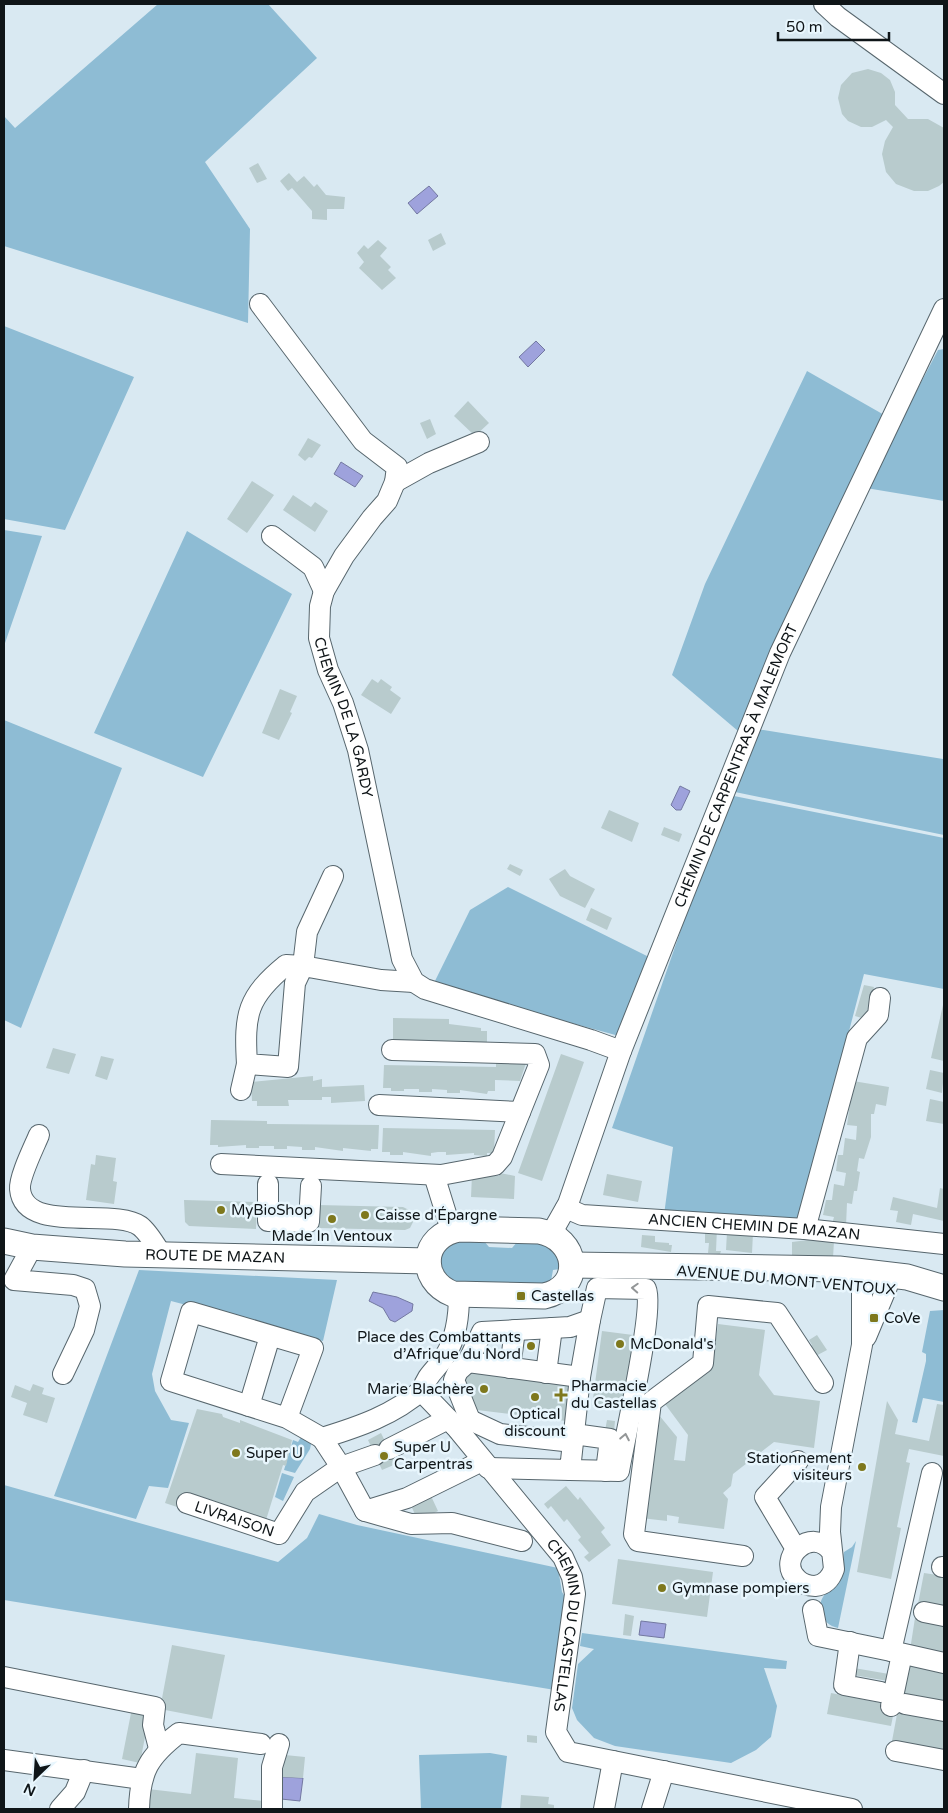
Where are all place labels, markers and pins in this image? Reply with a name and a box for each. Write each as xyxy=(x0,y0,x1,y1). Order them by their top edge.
place label: MyBioShop xyxy=(231,1201,313,1219)
marker: MyBioShop xyxy=(215,1204,227,1216)
place label: Caisse d'Épargne xyxy=(375,1206,497,1224)
marker: Caisse d'Épargne xyxy=(359,1209,371,1221)
marker: Made In Ventoux xyxy=(326,1213,338,1225)
place label: Made In Ventoux xyxy=(272,1227,392,1245)
place label: Castellas xyxy=(531,1287,594,1305)
marker: Castellas xyxy=(515,1290,527,1302)
place label: CoVe xyxy=(884,1309,921,1327)
marker: CoVe xyxy=(868,1312,880,1324)
place label: Place des Combattants d’Afrique du Nord xyxy=(357,1328,521,1363)
place label: McDonald's xyxy=(630,1335,714,1353)
marker: McDonald's xyxy=(614,1338,626,1350)
marker: Place des Combattants d’Afrique du Nord xyxy=(525,1340,537,1352)
place label: Pharmacie du Castellas xyxy=(571,1377,657,1412)
place label: Marie Blachère xyxy=(367,1380,474,1398)
marker: Marie Blachère xyxy=(478,1383,490,1395)
marker: Pharmacie du Castellas xyxy=(555,1389,567,1401)
marker: Optical discount xyxy=(529,1391,541,1403)
place label: Optical discount xyxy=(504,1405,566,1440)
place label: Super U Carpentras xyxy=(394,1438,473,1473)
place label: Super U xyxy=(246,1444,303,1462)
marker: Super U xyxy=(230,1447,242,1459)
place label: Stationnement visiteurs xyxy=(747,1449,852,1484)
marker: Super U Carpentras xyxy=(378,1450,390,1462)
marker: Stationnement visiteurs xyxy=(856,1461,868,1473)
place label: Gymnase pompiers xyxy=(672,1579,809,1597)
marker: Gymnase pompiers xyxy=(656,1582,668,1594)

